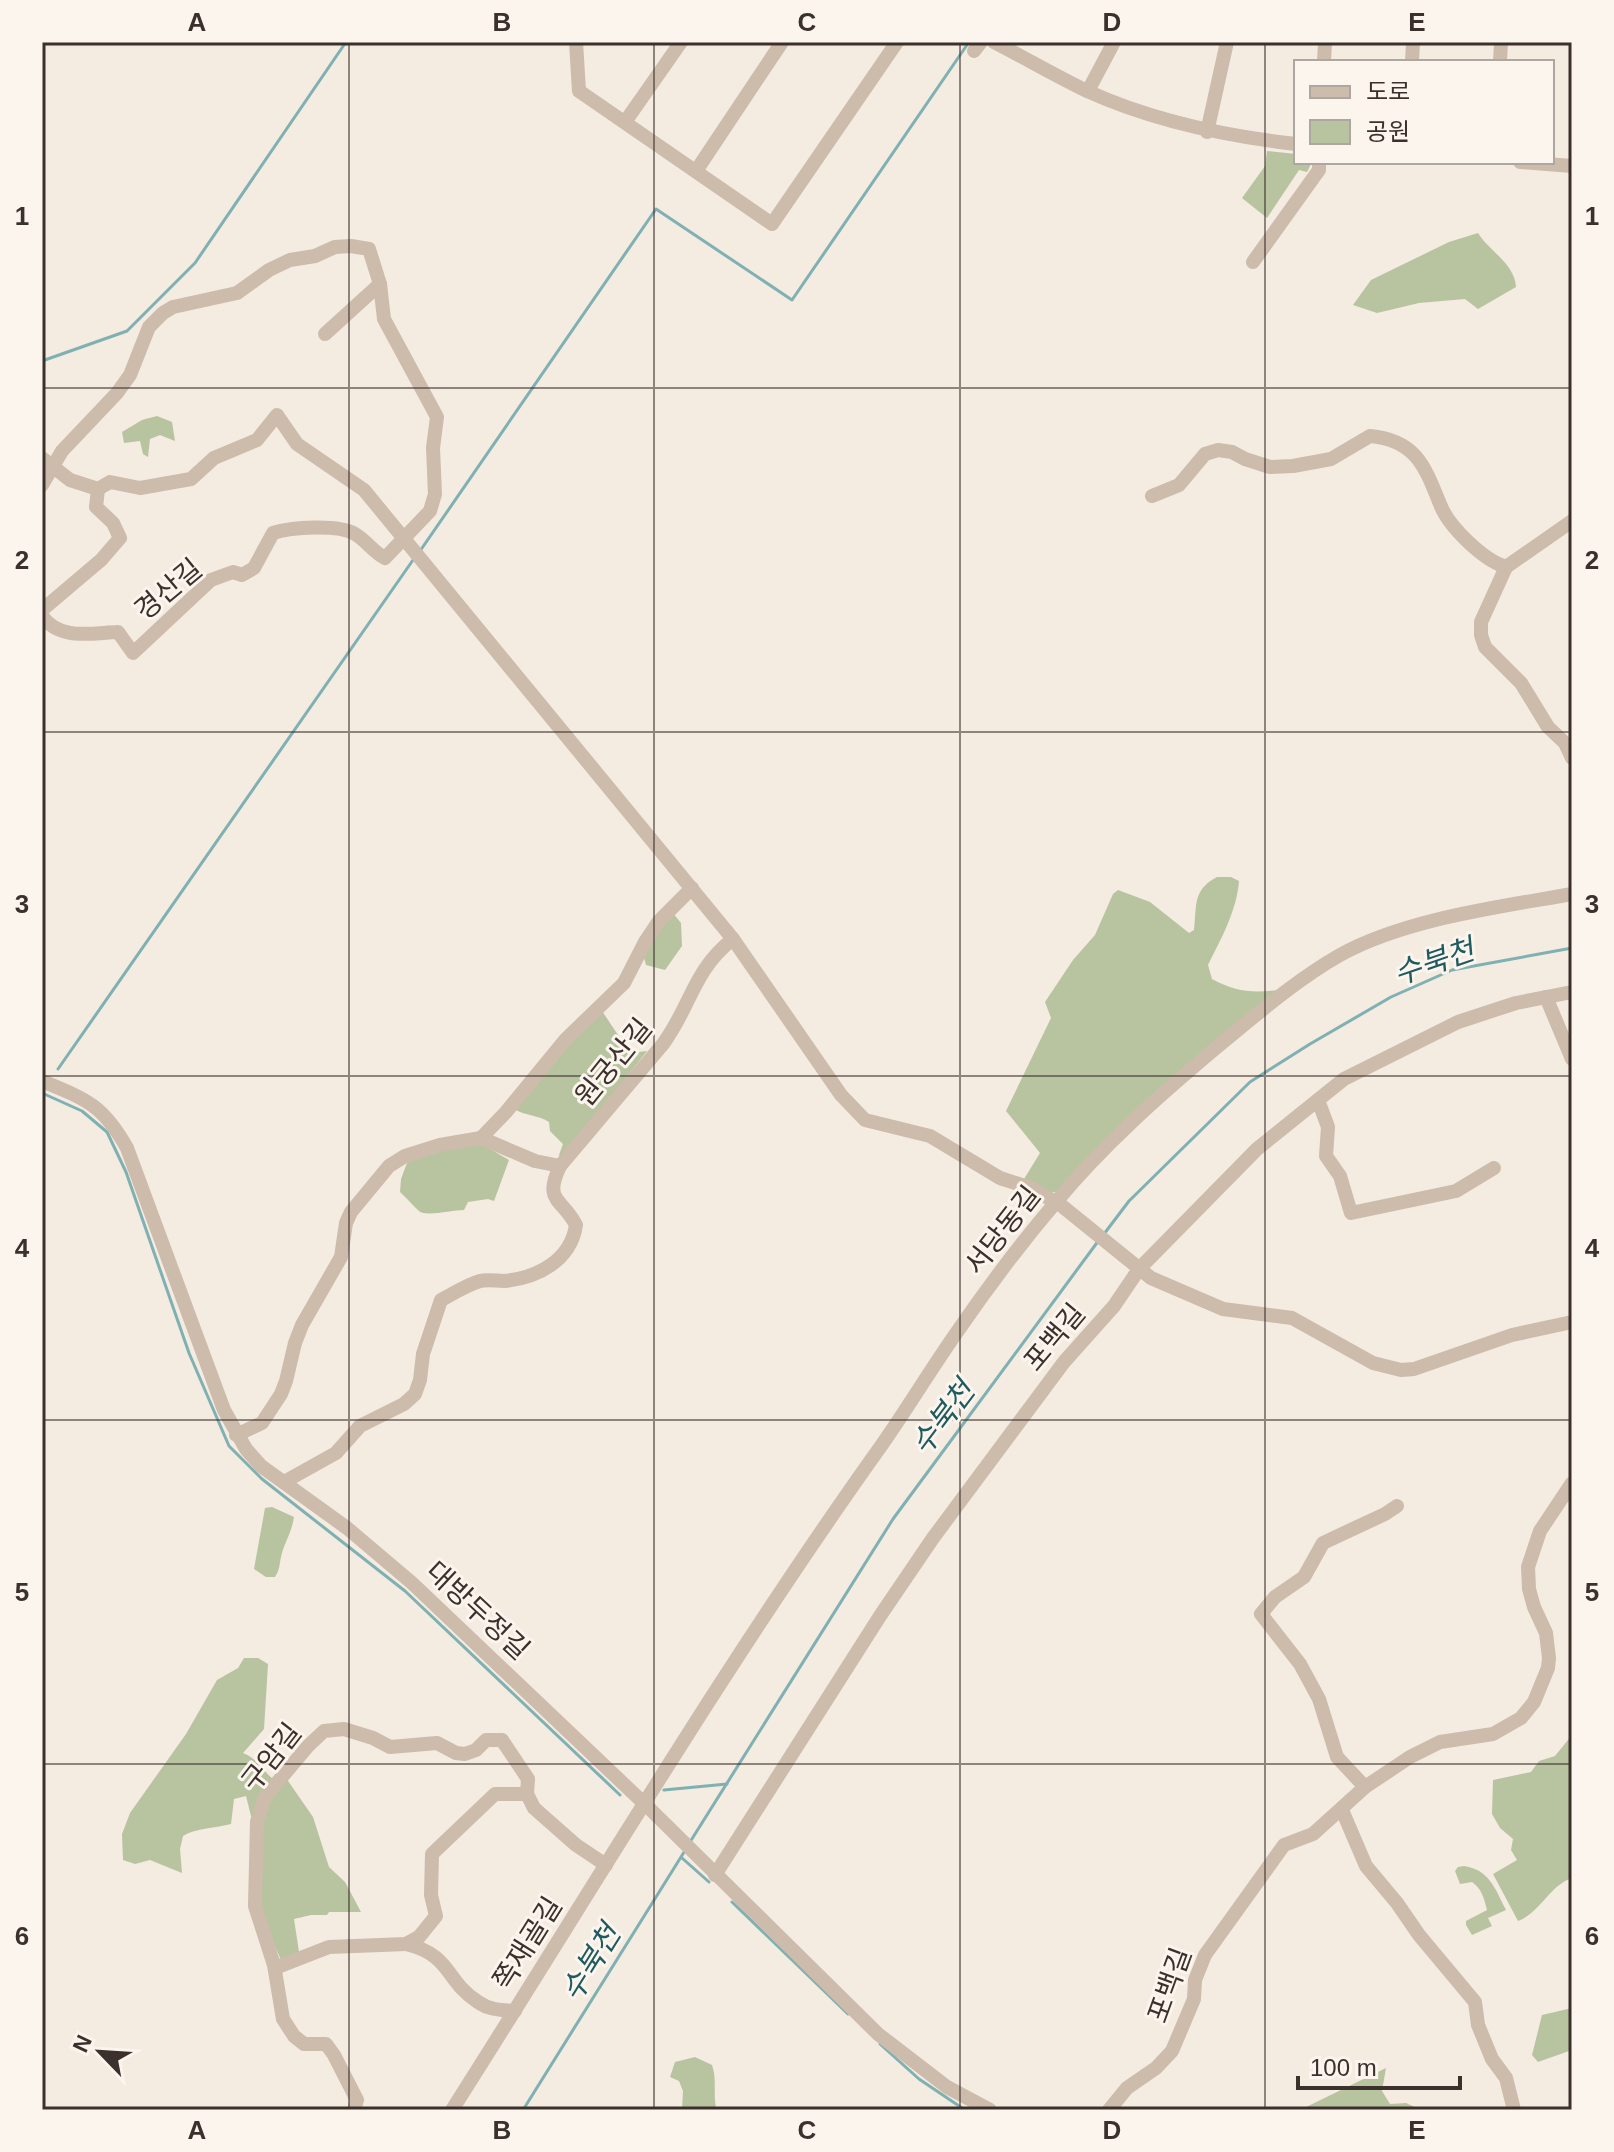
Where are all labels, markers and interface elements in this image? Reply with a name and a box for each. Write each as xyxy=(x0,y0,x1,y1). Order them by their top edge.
text: A xyxy=(188,7,207,37)
text: B xyxy=(493,7,511,37)
text: C xyxy=(798,7,817,37)
text: D xyxy=(1103,7,1121,37)
text: E xyxy=(1408,7,1426,37)
legend xyxy=(1294,60,1554,164)
text: 도로 xyxy=(1366,78,1410,105)
text: 공원 xyxy=(1366,118,1410,145)
text: 1 xyxy=(15,201,29,231)
text: 1 xyxy=(1585,201,1599,231)
text: 2 xyxy=(15,545,29,575)
text: 2 xyxy=(1585,545,1599,575)
street label: 경산길 xyxy=(129,553,208,626)
text: 3 xyxy=(15,889,29,919)
text: 3 xyxy=(1585,889,1599,919)
water label: 수북천 xyxy=(1389,931,1482,991)
street label: 원궁산길 xyxy=(569,1013,658,1112)
street label: 서당동길 xyxy=(958,1180,1046,1280)
text: 4 xyxy=(15,1233,30,1263)
text: 4 xyxy=(1585,1233,1600,1263)
street label: 포백길 xyxy=(1018,1298,1091,1377)
water label: 수북천 xyxy=(905,1372,983,1461)
street label: 대방두정길 xyxy=(420,1555,535,1666)
text: 5 xyxy=(15,1577,29,1607)
text: 5 xyxy=(1585,1577,1599,1607)
street label: 구암길 xyxy=(235,1717,307,1797)
street label: 쪽재골길 xyxy=(487,1891,568,1995)
water label: 수북천 xyxy=(555,1916,628,2007)
text: 6 xyxy=(15,1921,29,1951)
text: 6 xyxy=(1585,1921,1599,1951)
street label: 포백길 xyxy=(1142,1944,1197,2027)
north arrow xyxy=(60,2012,140,2092)
text: N xyxy=(68,2031,97,2056)
scale bar xyxy=(1298,2040,1460,2090)
text: 100 m xyxy=(1310,2054,1377,2081)
text: A xyxy=(188,2115,207,2145)
text: B xyxy=(493,2115,511,2145)
text: C xyxy=(798,2115,817,2145)
text: D xyxy=(1103,2115,1121,2145)
text: E xyxy=(1408,2115,1426,2145)

